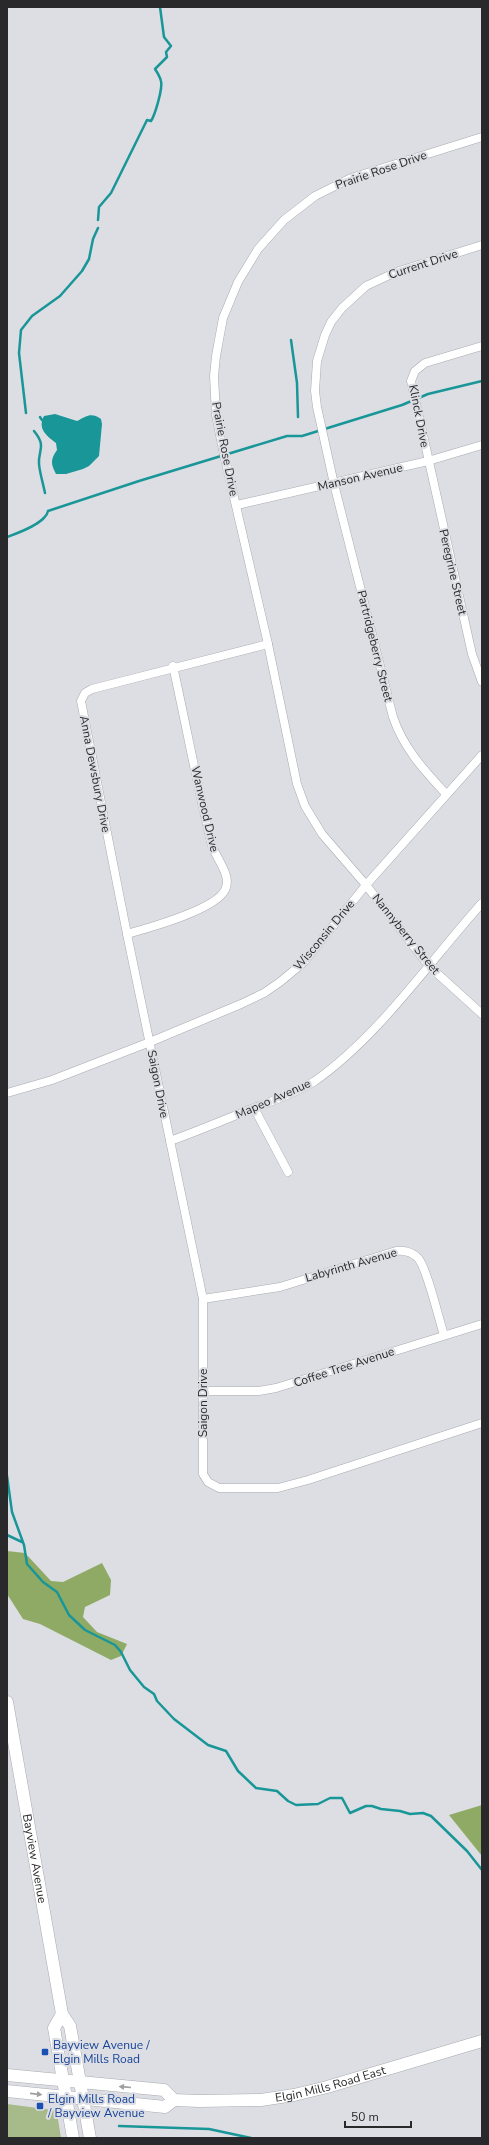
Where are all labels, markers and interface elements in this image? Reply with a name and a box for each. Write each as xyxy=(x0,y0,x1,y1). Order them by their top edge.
street label: Prairie Rose Drive xyxy=(333,147,429,193)
street label: Current Drive xyxy=(386,245,460,283)
street label: Klinck Drive xyxy=(405,383,433,449)
street label: Prairie Rose Drive xyxy=(208,401,242,497)
street label: Manson Avenue xyxy=(316,459,404,495)
street label: Peregrine Street xyxy=(435,528,471,617)
street label: Partridgeberry Street xyxy=(353,589,397,704)
street label: Anna Dewsbury Drive xyxy=(76,714,114,834)
street label: Wanwood Drive xyxy=(187,765,223,853)
street label: Nannyberry Street xyxy=(369,890,444,978)
street label: Wisconsin Drive xyxy=(290,896,358,974)
street label: Saigon Drive xyxy=(144,1049,172,1119)
street label: Mapeo Avenue xyxy=(233,1075,313,1123)
street label: Labyrinth Avenue xyxy=(303,1244,399,1286)
street label: Coffee Tree Avenue xyxy=(292,1343,396,1391)
street label: Saigon Drive xyxy=(195,1369,211,1437)
street label: Bayview Avenue xyxy=(19,1813,50,1904)
place label: Bayview Avenue / Elgin Mills Road xyxy=(53,2037,150,2067)
marker: Bayview Avenue / Elgin Mills Road xyxy=(40,2047,50,2057)
street label: Elgin Mills Road East xyxy=(274,2062,388,2106)
one-way arrow xyxy=(119,2083,131,2090)
one-way arrow xyxy=(30,2091,43,2098)
place label: Elgin Mills Road / Bayview Avenue xyxy=(47,2091,145,2121)
marker: Elgin Mills Road / Bayview Avenue xyxy=(35,2101,45,2111)
scale bar xyxy=(345,2103,411,2129)
text: 50 m xyxy=(351,2109,379,2125)

